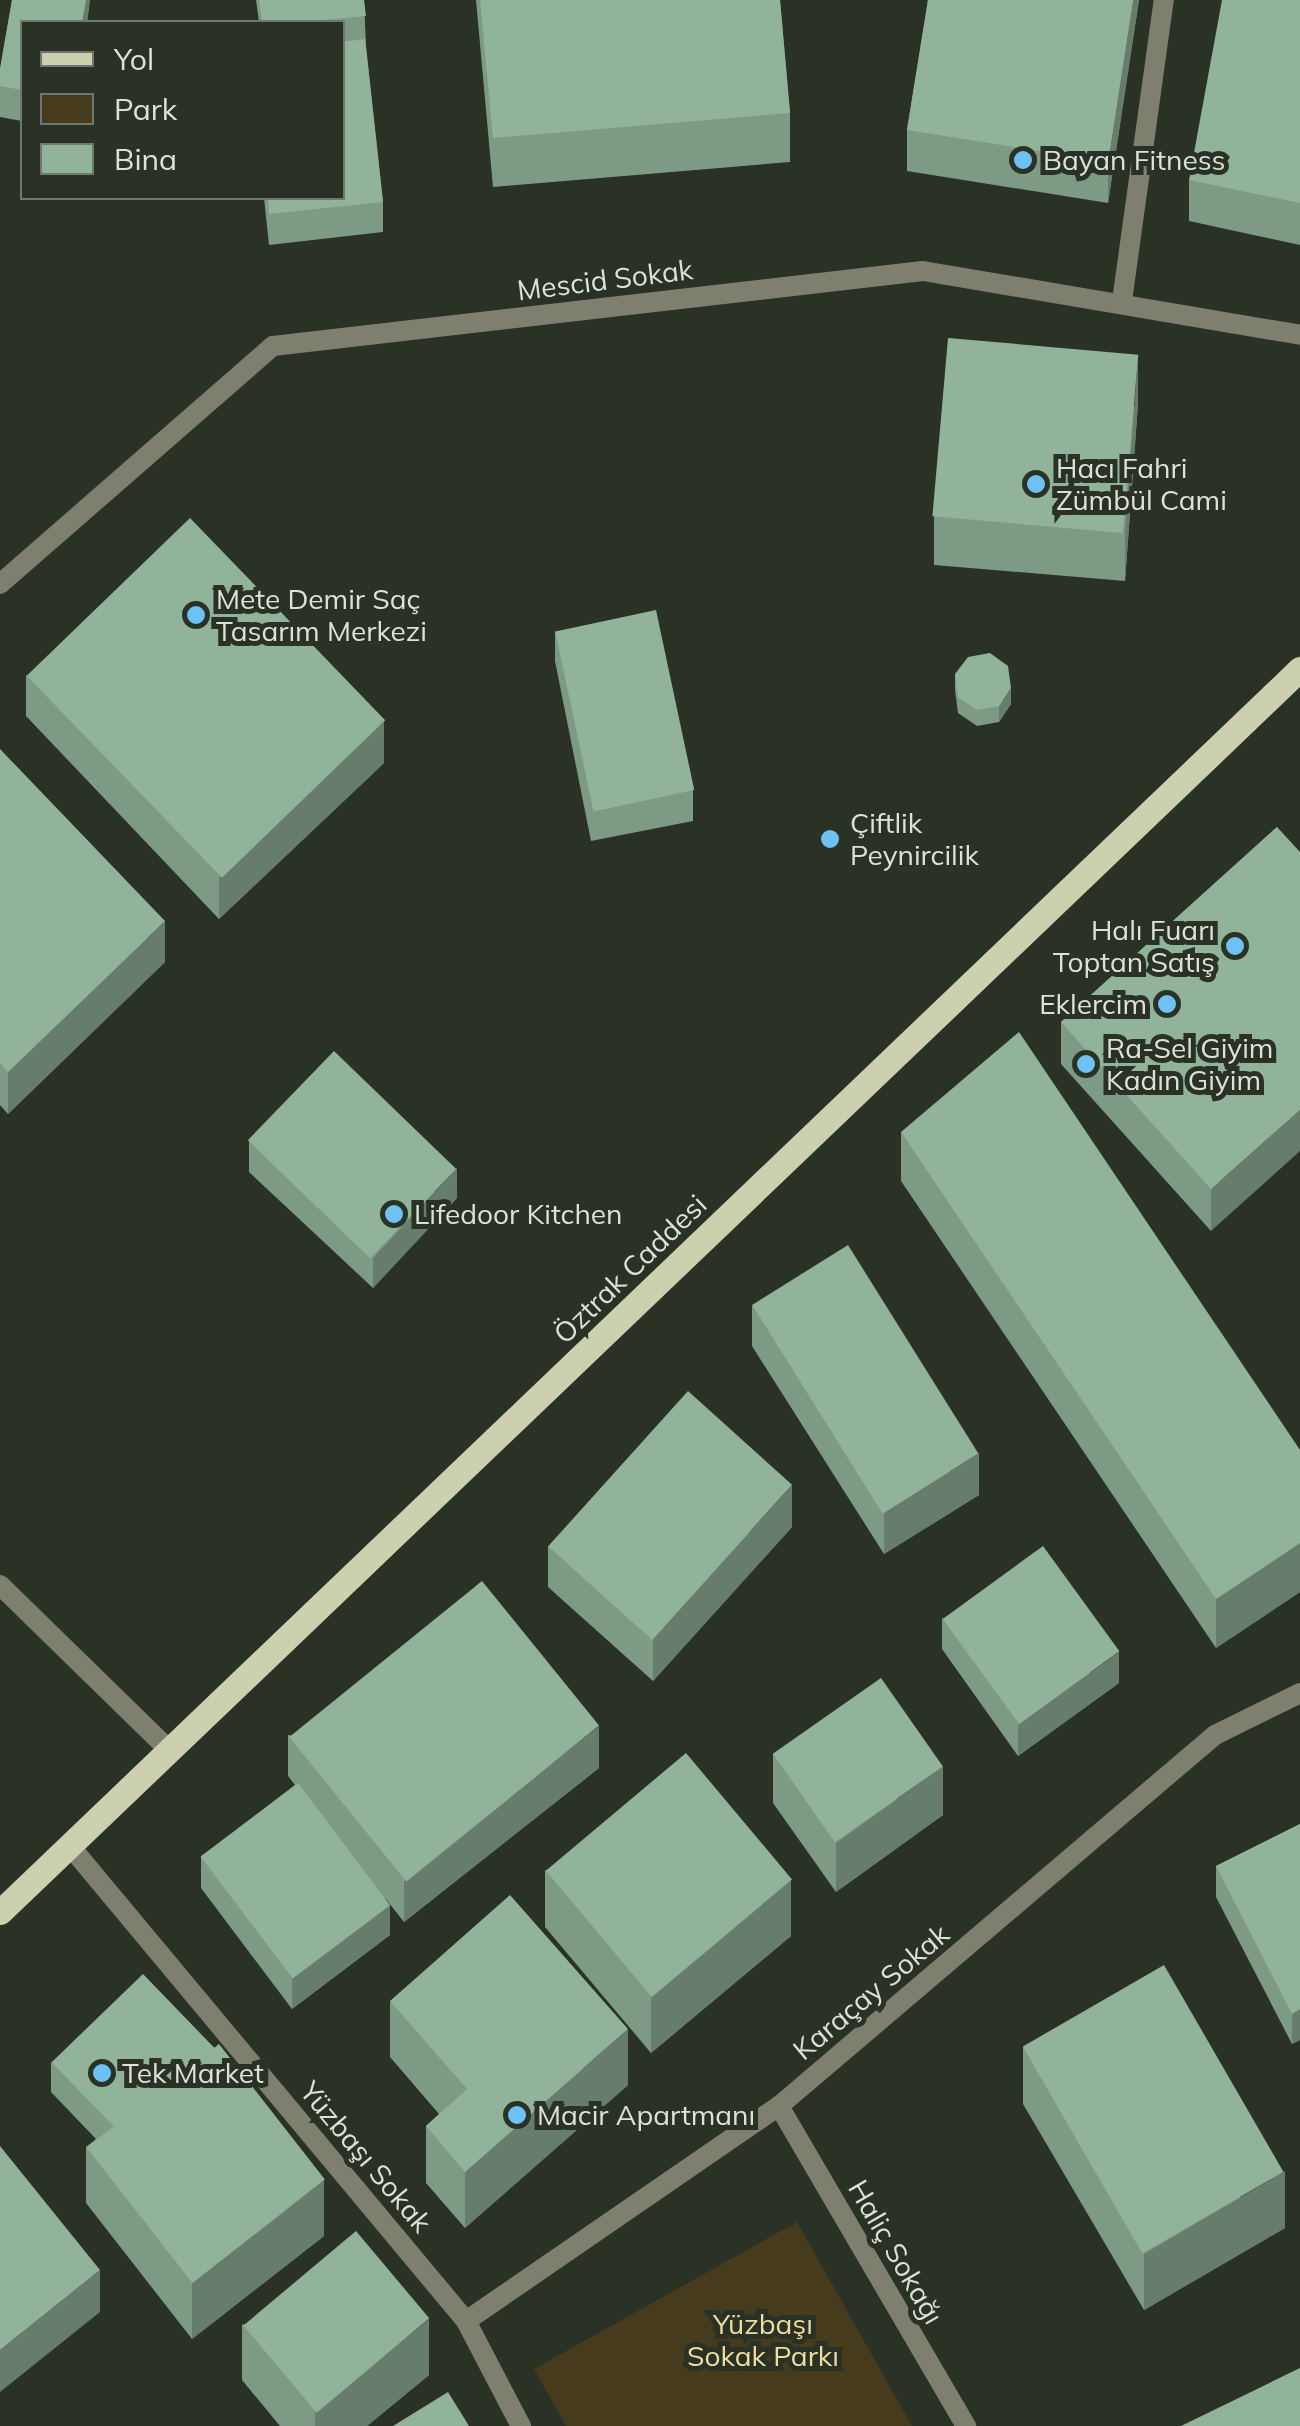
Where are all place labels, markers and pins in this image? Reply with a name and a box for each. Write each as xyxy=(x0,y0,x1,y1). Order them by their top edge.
place label: Bayan Fitness xyxy=(1043,143,1225,177)
marker: Bayan Fitness xyxy=(1012,149,1034,171)
place label: Hacı Fahri Zümbül Cami xyxy=(1056,451,1227,517)
marker: Hacı Fahri Zümbül Cami xyxy=(1025,473,1047,495)
place label: Mete Demir Saç Tasarım Merkezi xyxy=(216,582,427,648)
marker: Mete Demir Saç Tasarım Merkezi xyxy=(185,604,207,626)
place label: Çiftlik Peynircilik xyxy=(850,806,979,872)
marker: Çiftlik Peynircilik xyxy=(819,828,841,850)
place label: Halı Fuarı Toptan Satış xyxy=(1053,913,1215,979)
marker: Halı Fuarı Toptan Satış xyxy=(1224,935,1246,957)
place label: Eklercim xyxy=(1039,987,1147,1021)
marker: Eklercim xyxy=(1156,993,1178,1015)
place label: Ra-Sel Giyim Kadın Giyim xyxy=(1106,1031,1273,1097)
marker: Ra-Sel Giyim Kadın Giyim xyxy=(1075,1053,1097,1075)
place label: Lifedoor Kitchen xyxy=(414,1197,622,1231)
marker: Lifedoor Kitchen xyxy=(383,1203,405,1225)
place label: Tek Market xyxy=(122,2056,264,2090)
marker: Tek Market xyxy=(91,2062,113,2084)
place label: Macir Apartmanı xyxy=(537,2098,755,2132)
marker: Macir Apartmanı xyxy=(506,2104,528,2126)

